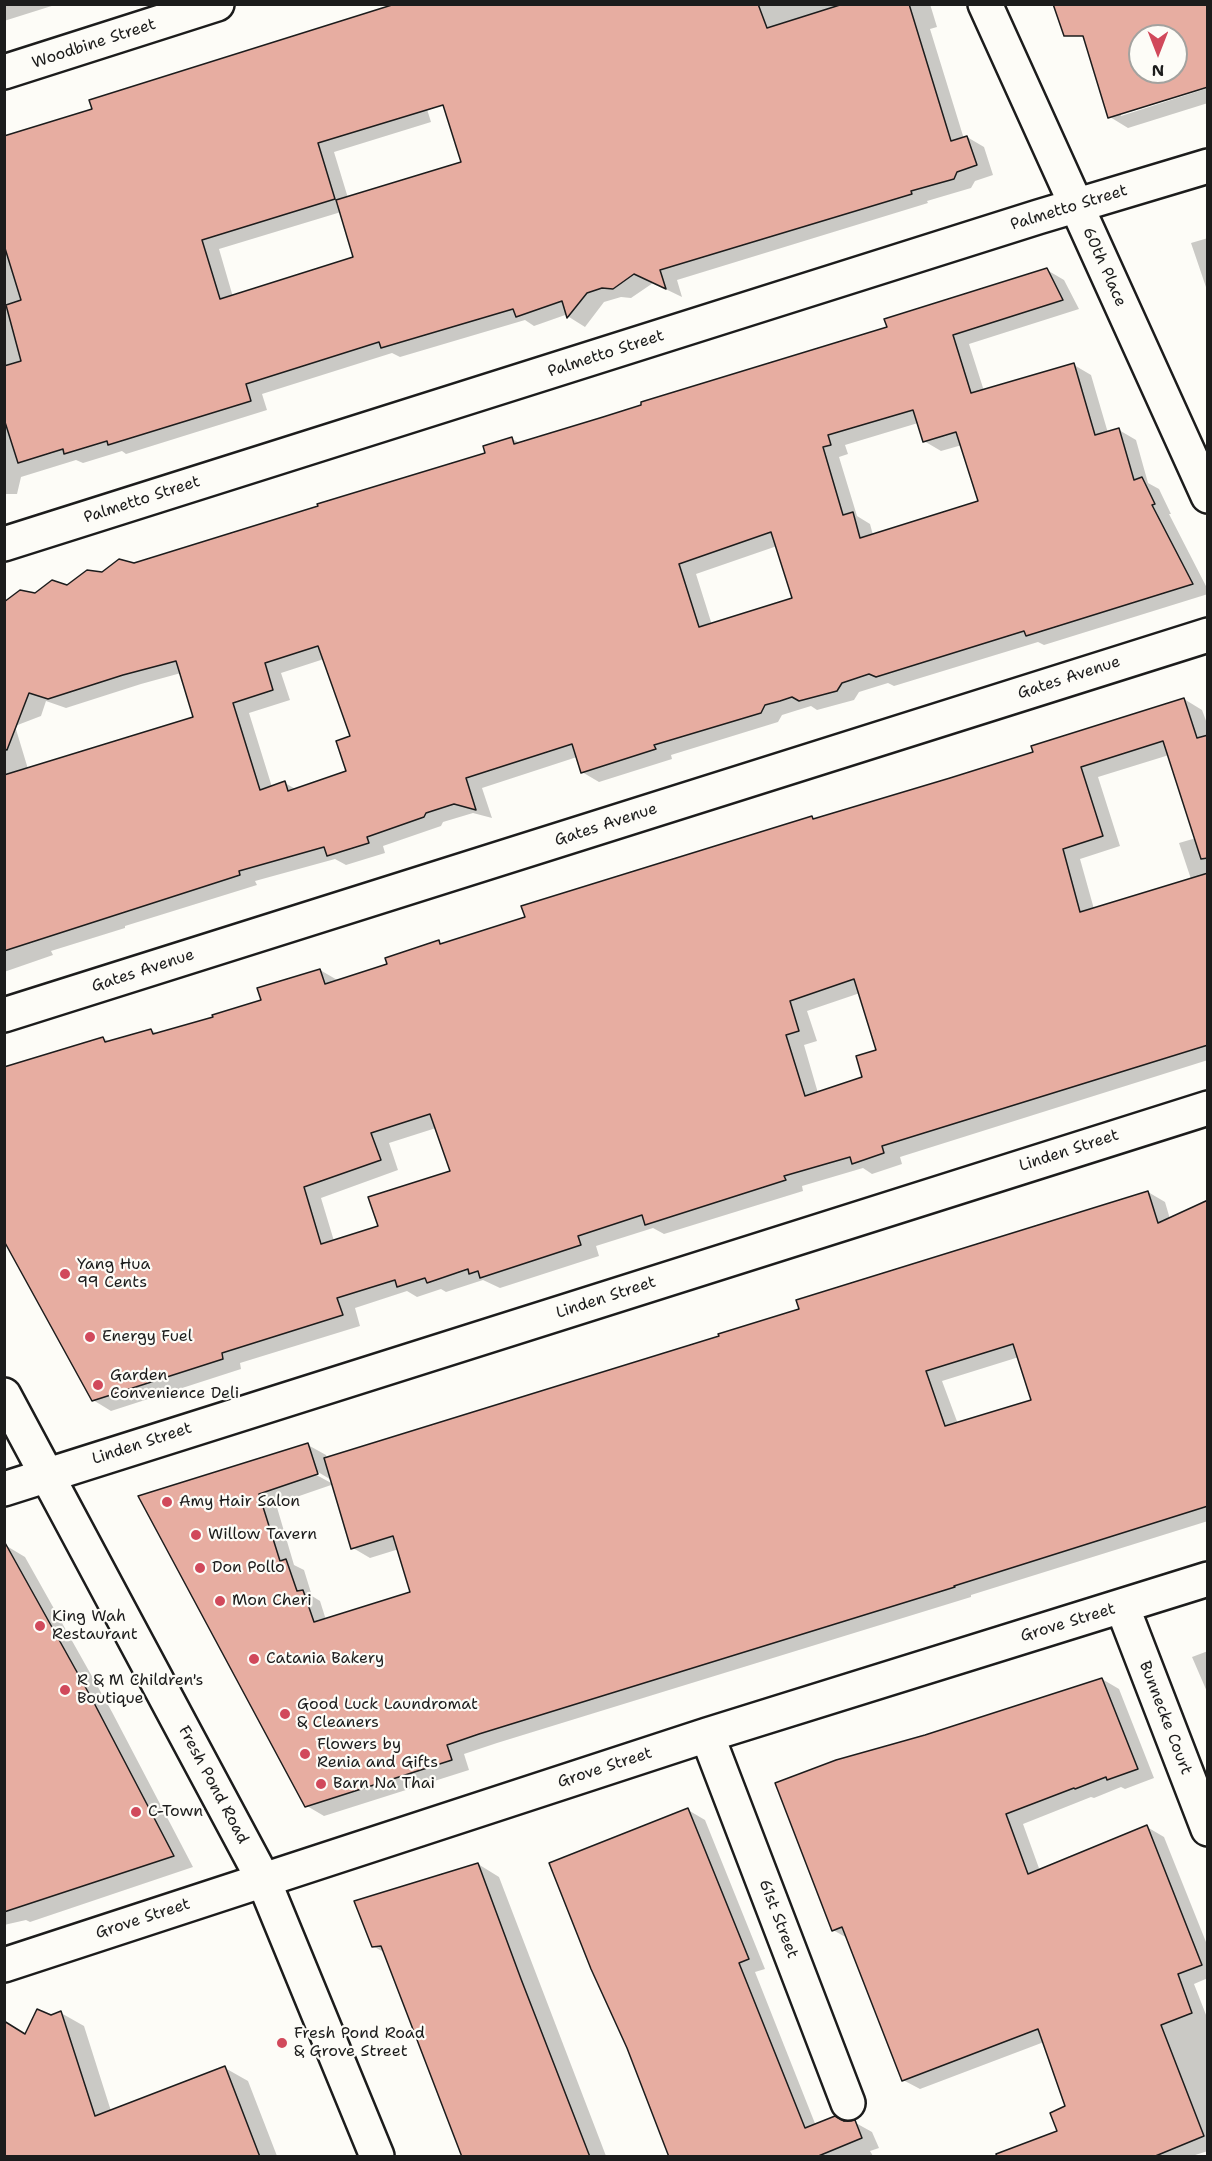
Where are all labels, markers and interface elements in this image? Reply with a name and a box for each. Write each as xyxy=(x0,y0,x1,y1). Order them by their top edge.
street label: Woodbine Street xyxy=(30,15,158,73)
north arrow xyxy=(1128,24,1188,84)
text: N xyxy=(1152,60,1164,81)
street label: Palmetto Street xyxy=(1008,181,1130,235)
street label: 60th Place xyxy=(1078,224,1130,310)
street label: Palmetto Street xyxy=(545,326,667,382)
street label: Palmetto Street xyxy=(81,472,203,528)
street label: Gates Avenue xyxy=(1015,652,1123,704)
street label: Gates Avenue xyxy=(552,799,660,851)
street label: Gates Avenue xyxy=(89,945,197,997)
street label: Linden Street xyxy=(1017,1126,1121,1176)
place label: Yang Hua 99 Cents xyxy=(77,1255,150,1293)
marker: Yang Hua 99 Cents xyxy=(58,1267,72,1281)
street label: Linden Street xyxy=(554,1273,658,1323)
place label: Energy Fuel xyxy=(102,1327,193,1347)
marker: Energy Fuel xyxy=(83,1330,97,1344)
place label: Garden Convenience Deli xyxy=(110,1366,239,1404)
marker: Garden Convenience Deli xyxy=(91,1378,105,1392)
street label: Linden Street xyxy=(90,1419,194,1469)
place label: Amy Hair Salon xyxy=(179,1492,300,1512)
marker: Amy Hair Salon xyxy=(160,1495,174,1509)
place label: Willow Tavern xyxy=(208,1525,317,1545)
marker: Willow Tavern xyxy=(189,1528,203,1542)
place label: Don Pollo xyxy=(212,1558,285,1578)
marker: Don Pollo xyxy=(193,1561,207,1575)
place label: Mon Cheri xyxy=(232,1591,312,1611)
marker: Mon Cheri xyxy=(213,1594,227,1608)
street label: Grove Street xyxy=(1018,1599,1118,1647)
place label: King Wah Restaurant xyxy=(52,1607,138,1645)
marker: King Wah Restaurant xyxy=(33,1619,47,1633)
place label: Catania Bakery xyxy=(266,1649,384,1669)
marker: Catania Bakery xyxy=(247,1652,261,1666)
street label: Bunnecke Court xyxy=(1134,1658,1196,1778)
place label: R & M Children's Boutique xyxy=(77,1671,204,1709)
marker: R & M Children's Boutique xyxy=(58,1683,72,1697)
place label: Good Luck Laundromat & Cleaners xyxy=(297,1695,478,1733)
marker: Good Luck Laundromat & Cleaners xyxy=(278,1707,292,1721)
street label: Fresh Pond Road xyxy=(174,1723,252,1847)
place label: Flowers by Renia and Gifts xyxy=(317,1735,438,1773)
street label: Grove Street xyxy=(555,1744,655,1792)
marker: Flowers by Renia and Gifts xyxy=(298,1747,312,1761)
place label: Barn Na Thai xyxy=(333,1774,435,1794)
marker: Barn Na Thai xyxy=(314,1777,328,1791)
place label: C-Town xyxy=(148,1802,203,1822)
marker: C-Town xyxy=(129,1805,143,1819)
street label: 61st Street xyxy=(754,1877,802,1961)
street label: Grove Street xyxy=(93,1895,193,1943)
place label: Fresh Pond Road & Grove Street xyxy=(294,2024,425,2062)
marker: Fresh Pond Road & Grove Street xyxy=(275,2036,289,2050)

